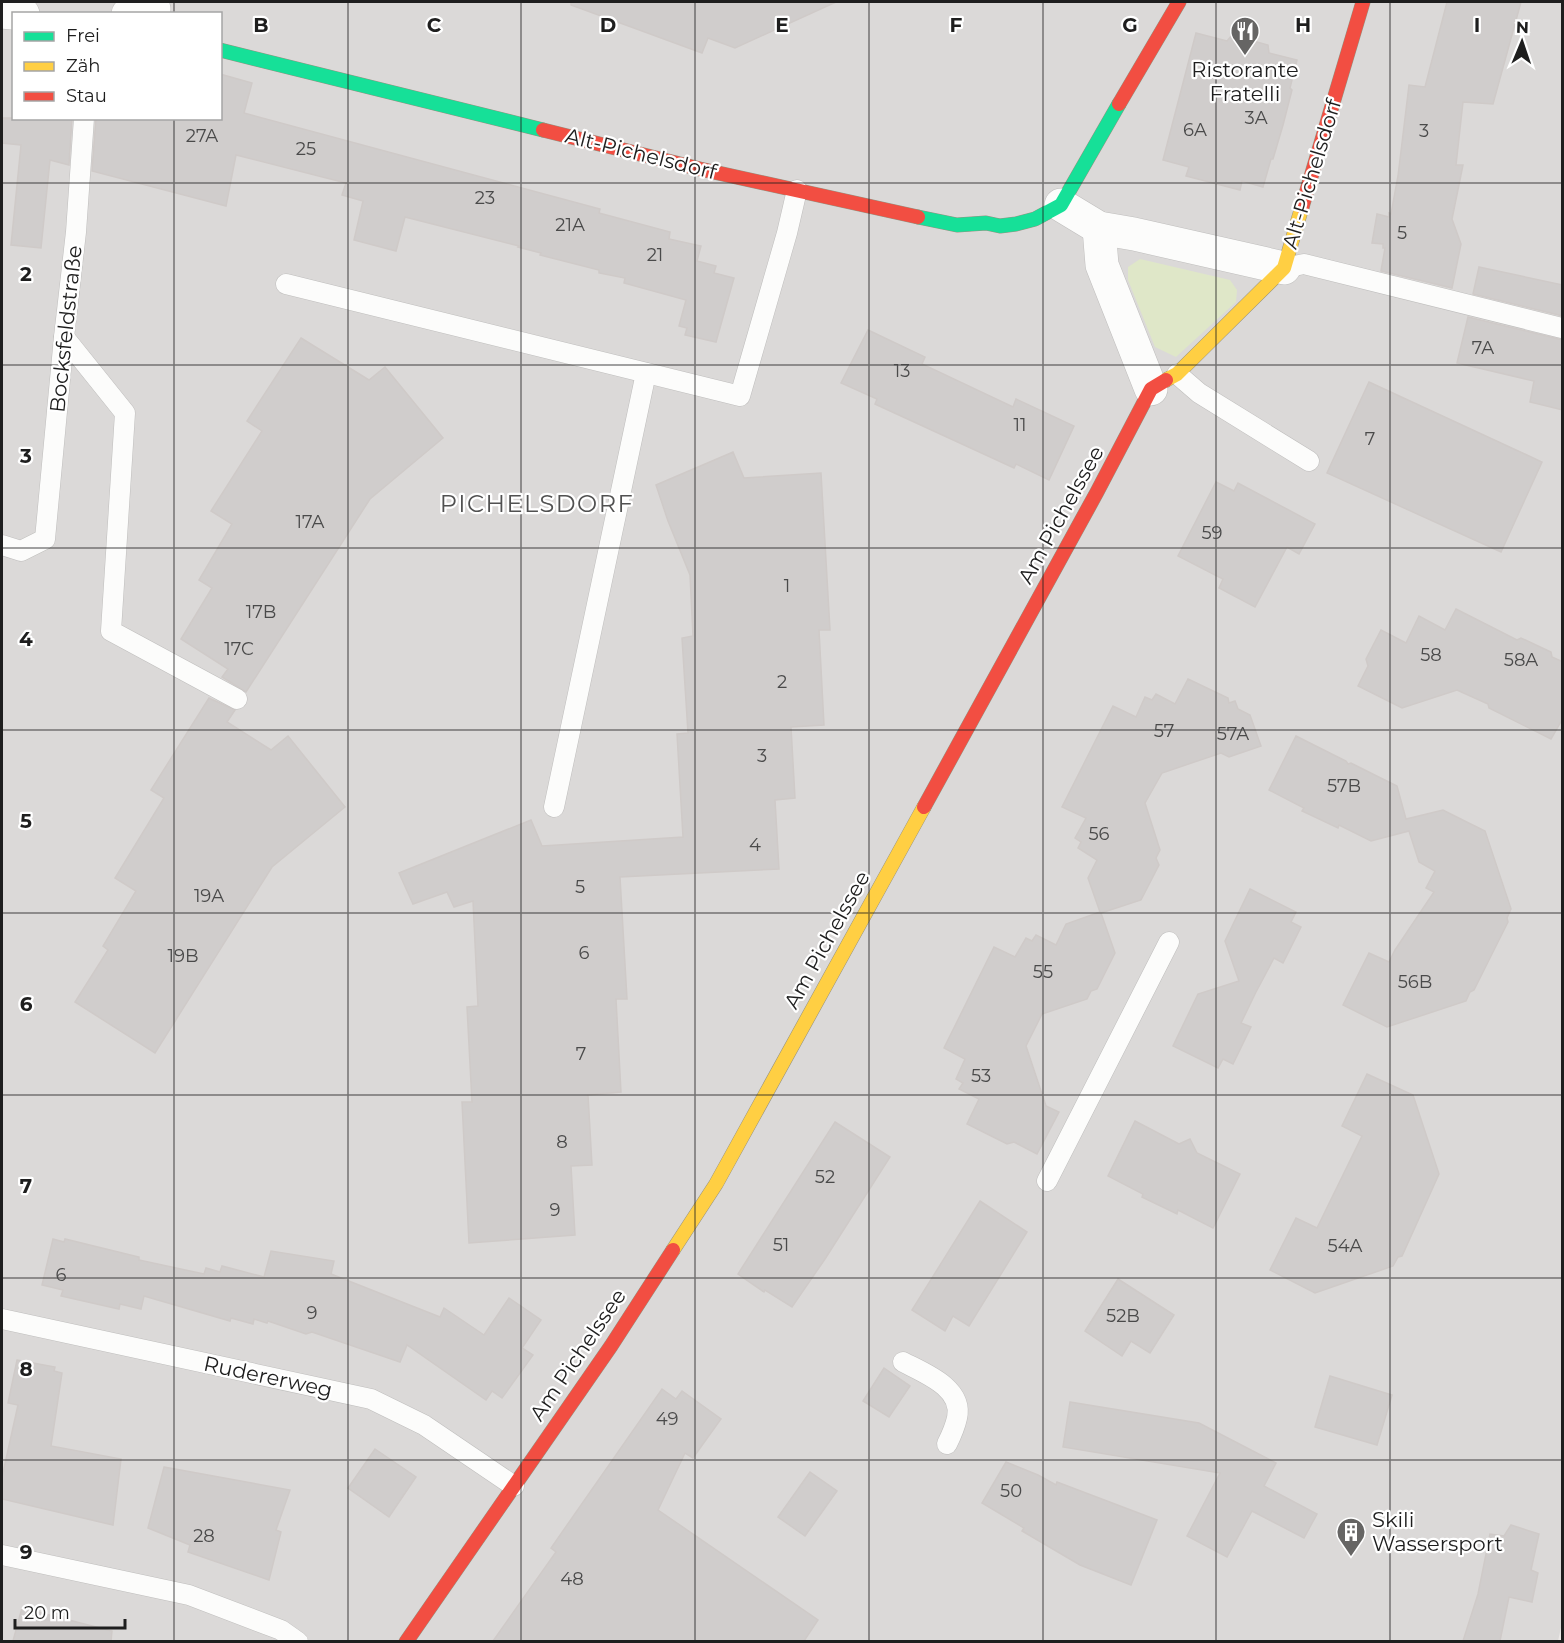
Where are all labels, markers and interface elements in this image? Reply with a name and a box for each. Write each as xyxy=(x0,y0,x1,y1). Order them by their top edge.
legend xyxy=(12,12,222,120)
north arrow xyxy=(1492,12,1552,72)
text: B xyxy=(253,13,269,37)
text: C xyxy=(427,13,442,37)
text: D xyxy=(600,13,616,37)
text: E xyxy=(775,13,789,37)
text: F xyxy=(950,13,963,37)
text: G xyxy=(1122,13,1138,37)
text: H xyxy=(1295,13,1311,37)
text: I xyxy=(1474,13,1480,37)
restaurant icon: Ristorante Fratelli xyxy=(1229,15,1261,57)
text: N xyxy=(1516,18,1529,37)
text: Frei xyxy=(66,25,100,47)
text: Zäh xyxy=(66,55,101,77)
place label: Ristorante Fratelli xyxy=(1191,57,1299,106)
text: Stau xyxy=(66,85,107,107)
street label: Alt-Pichelsdorf xyxy=(1277,95,1346,252)
house number: 3A xyxy=(1244,107,1268,129)
house number: 6A xyxy=(1183,119,1207,141)
house number: 3 xyxy=(1419,120,1429,142)
street label: Alt-Pichelsdorf xyxy=(563,123,720,185)
house number: 27A xyxy=(186,125,218,147)
house number: 25 xyxy=(296,138,316,160)
house number: 23 xyxy=(475,187,495,209)
house number: 21A xyxy=(555,214,585,236)
house number: 5 xyxy=(1397,222,1407,244)
street label: Bocksfeldstraße xyxy=(44,244,87,414)
house number: 21 xyxy=(647,244,663,266)
text: 2 xyxy=(20,262,32,286)
house number: 7A xyxy=(1472,337,1494,359)
house number: 13 xyxy=(894,360,910,382)
house number: 11 xyxy=(1014,414,1027,436)
house number: 7 xyxy=(1365,428,1375,450)
street label: Am Pichelssee xyxy=(1012,442,1109,588)
text: 3 xyxy=(19,444,32,468)
district label: PICHELSDORF xyxy=(440,489,634,518)
house number: 17A xyxy=(296,511,324,533)
house number: 59 xyxy=(1201,522,1223,544)
house number: 1 xyxy=(784,575,790,597)
house number: 17B xyxy=(246,601,276,623)
text: 4 xyxy=(19,627,33,651)
house number: 17C xyxy=(224,638,254,660)
house number: 58 xyxy=(1420,644,1442,666)
house number: 58A xyxy=(1504,649,1538,671)
house number: 2 xyxy=(777,671,787,693)
house number: 57 xyxy=(1154,720,1174,742)
house number: 57A xyxy=(1217,723,1249,745)
house number: 3 xyxy=(757,745,767,767)
house number: 57B xyxy=(1327,775,1361,797)
text: 5 xyxy=(20,809,32,833)
house number: 56 xyxy=(1088,823,1110,845)
house number: 4 xyxy=(749,834,761,856)
street label: Am Pichelssee xyxy=(778,867,875,1013)
house number: 5 xyxy=(575,876,585,898)
house number: 19A xyxy=(194,885,224,907)
house number: 6 xyxy=(579,942,590,964)
house number: 19B xyxy=(167,945,199,967)
house number: 55 xyxy=(1033,961,1053,983)
house number: 56B xyxy=(1398,971,1432,993)
text: 6 xyxy=(20,992,33,1016)
house number: 7 xyxy=(576,1043,586,1065)
house number: 53 xyxy=(971,1065,991,1087)
house number: 8 xyxy=(556,1131,568,1153)
house number: 52 xyxy=(815,1166,835,1188)
text: 7 xyxy=(20,1174,32,1198)
house number: 9 xyxy=(550,1199,561,1221)
house number: 51 xyxy=(773,1234,789,1256)
house number: 54A xyxy=(1328,1235,1363,1257)
house number: 6 xyxy=(56,1264,67,1286)
street label: Am Pichelssee xyxy=(524,1284,631,1425)
house number: 9 xyxy=(307,1302,318,1324)
house number: 52B xyxy=(1106,1305,1140,1327)
street label: Rudererweg xyxy=(201,1351,335,1402)
text: 8 xyxy=(19,1357,33,1381)
house number: 49 xyxy=(656,1408,678,1430)
house number: 50 xyxy=(1000,1480,1022,1502)
place label: Skili Wassersport xyxy=(1372,1507,1503,1556)
building icon: Skili Wassersport xyxy=(1335,1516,1367,1558)
house number: 28 xyxy=(193,1525,215,1547)
text: 9 xyxy=(20,1540,32,1564)
house number: 48 xyxy=(560,1568,584,1590)
scale bar xyxy=(15,1592,124,1630)
text: 20 m xyxy=(24,1602,70,1624)

